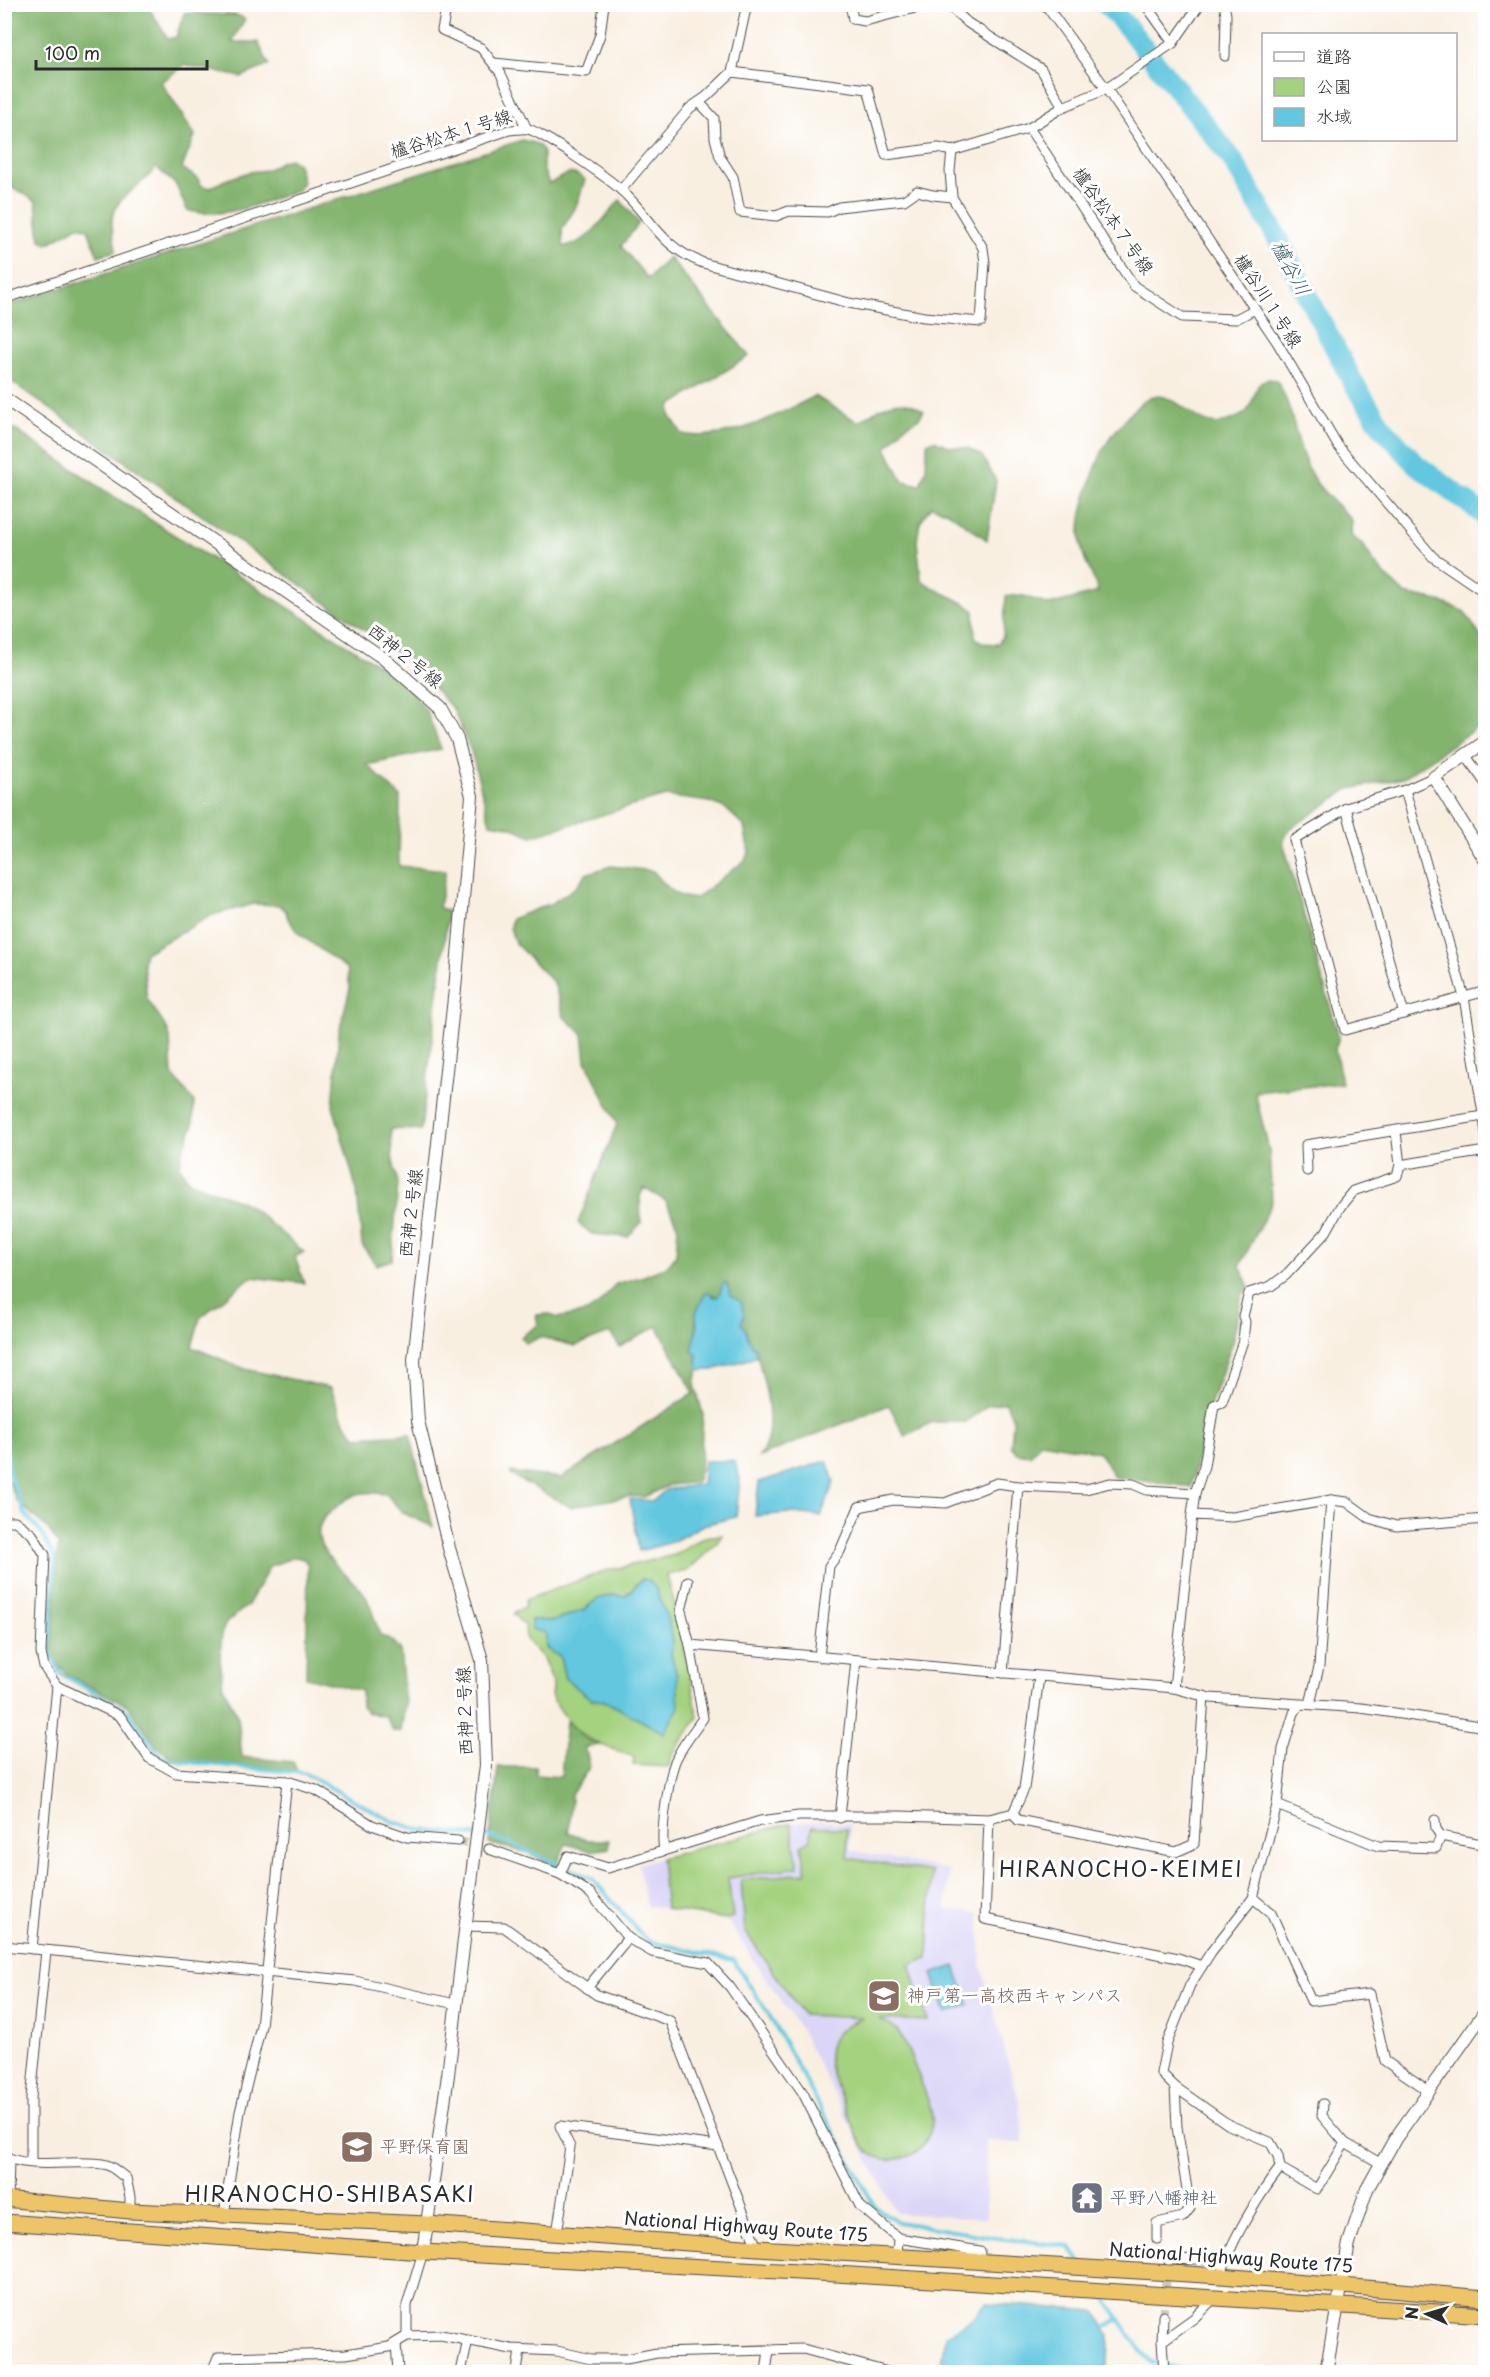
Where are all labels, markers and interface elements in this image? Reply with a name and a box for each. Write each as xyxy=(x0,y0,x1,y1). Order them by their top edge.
scale bar xyxy=(36,33,207,71)
legend xyxy=(1262,33,1457,141)
text: 100 m xyxy=(45,39,100,66)
text: 道路 xyxy=(1316,42,1352,69)
text: 公園 xyxy=(1316,72,1352,99)
street label: 櫨谷松本１号線 xyxy=(386,101,515,164)
text: 水域 xyxy=(1316,102,1352,129)
street label: 櫨谷松本７号線 xyxy=(1067,161,1161,279)
water label: 櫨谷川 xyxy=(1265,234,1319,301)
street label: 櫨谷川１号線 xyxy=(1229,248,1310,353)
street label: 西神２号線 xyxy=(362,616,449,694)
street label: 西神２号線 xyxy=(391,1167,428,1259)
street label: 西神２号線 xyxy=(448,1666,479,1756)
district label: HIRANOCHO-KEIMEI xyxy=(999,1852,1243,1884)
school or university icon: 神戸第一高校西キャンパス xyxy=(866,1978,902,2014)
place label: 神戸第一高校西キャンパス xyxy=(907,1981,1122,2008)
school or university icon: 平野保育園 xyxy=(339,2129,375,2165)
place label: 平野保育園 xyxy=(380,2132,470,2159)
district label: HIRANOCHO-SHIBASAKI xyxy=(185,2177,475,2209)
temple icon: 平野八幡神社 xyxy=(1069,2180,1105,2216)
place label: 平野八幡神社 xyxy=(1110,2183,1218,2210)
street label: National Highway Route 175 xyxy=(623,2204,869,2247)
street label: National Highway Route 175 xyxy=(1108,2235,1354,2278)
north arrow xyxy=(1397,2284,1457,2344)
text: N xyxy=(1399,2306,1423,2320)

